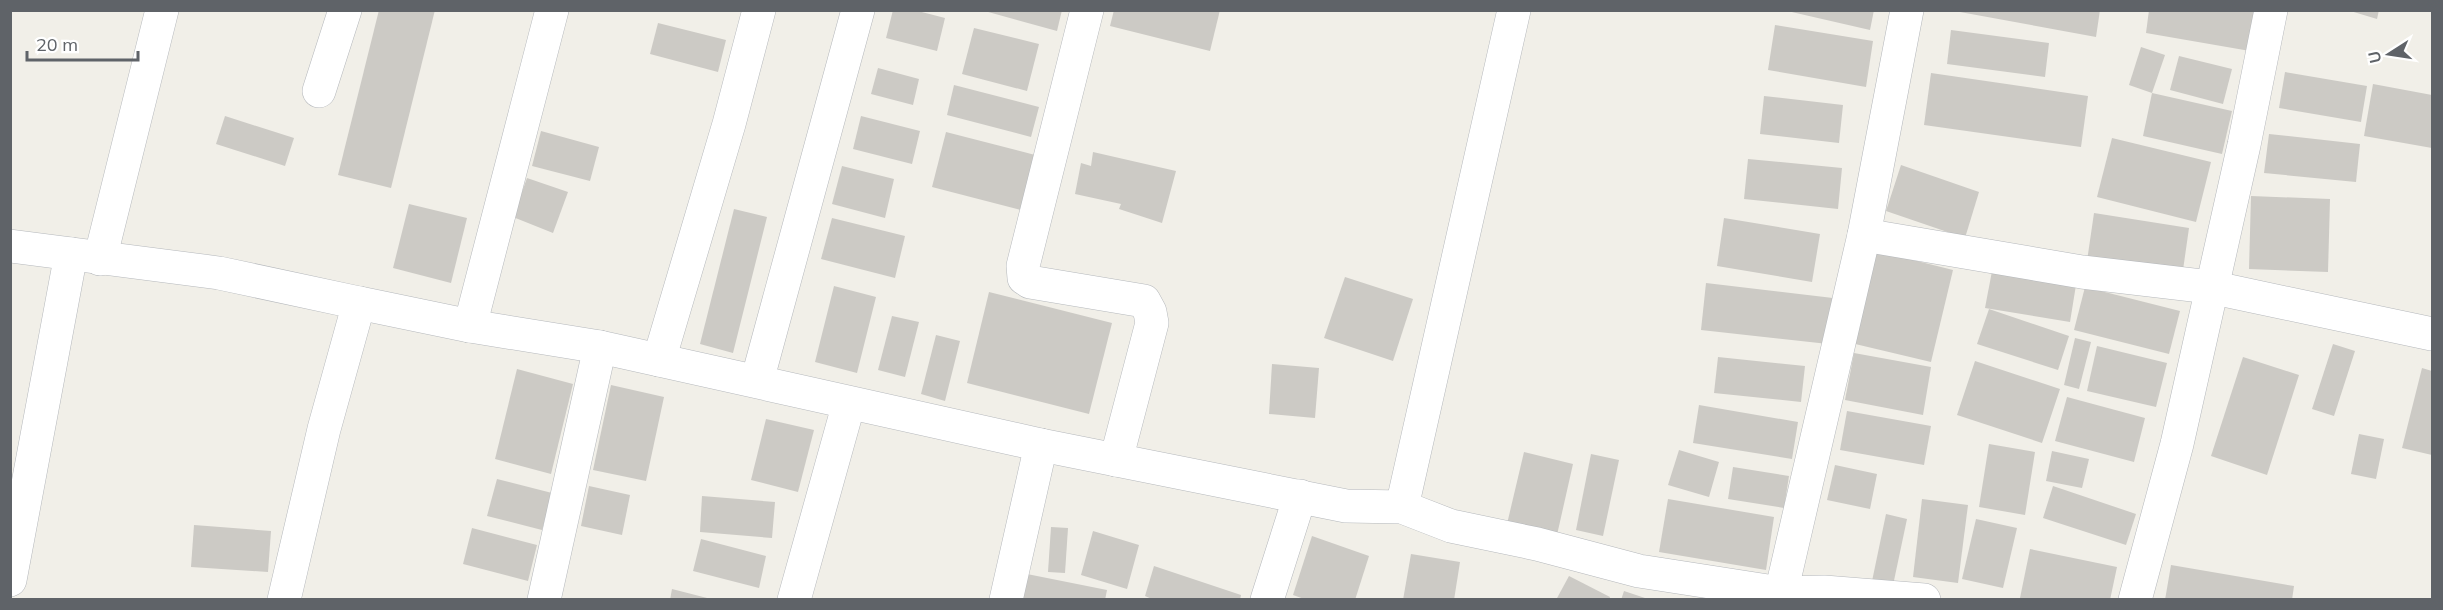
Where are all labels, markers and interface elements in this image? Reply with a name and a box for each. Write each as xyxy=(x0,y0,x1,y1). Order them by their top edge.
scale bar xyxy=(27,24,138,62)
north arrow xyxy=(2359,24,2419,84)
text: 20 m xyxy=(36,33,78,56)
text: U xyxy=(2363,49,2385,65)

